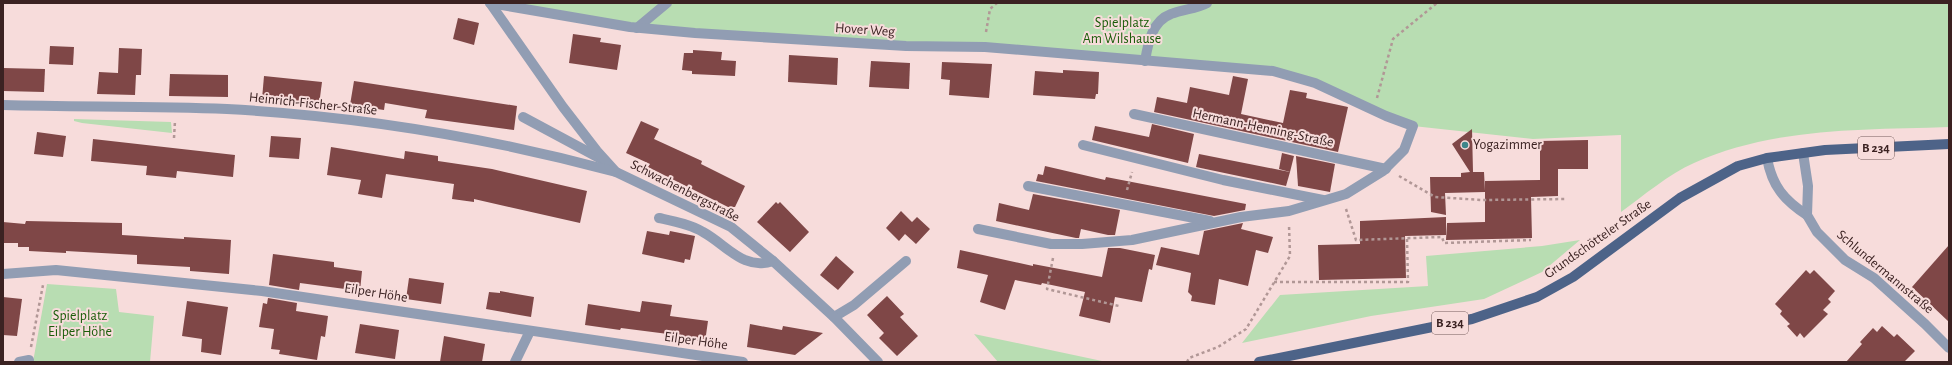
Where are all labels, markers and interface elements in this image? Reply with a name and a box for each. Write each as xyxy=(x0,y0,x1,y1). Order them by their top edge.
park label: Spielplatz Am Wilshause xyxy=(1083,16,1161,46)
street label: Hover Weg xyxy=(835,21,896,39)
street label: Heinrich-Fischer-Straße xyxy=(248,90,378,118)
street label: Hermann-Henning-Straße xyxy=(1191,106,1335,150)
road number: B 234 xyxy=(1858,137,1894,159)
place label: Yogazimmer xyxy=(1473,138,1542,152)
marker: Yogazimmer xyxy=(1460,140,1470,150)
street label: Schwachenbergstraße xyxy=(628,157,742,225)
street label: Grundschötteler Straße xyxy=(1542,197,1654,281)
street label: Schlundermannstraße xyxy=(1834,228,1936,316)
street label: Eilper Höhe xyxy=(343,281,409,305)
park label: Spielplatz Eilper Höhe xyxy=(48,309,112,339)
road number: B 234 xyxy=(1432,312,1468,334)
street label: Eilper Höhe xyxy=(663,330,729,352)

